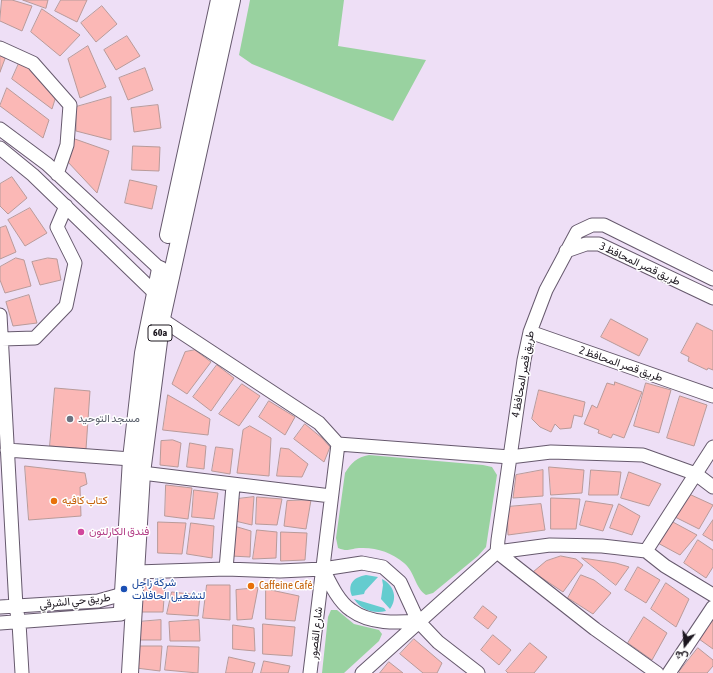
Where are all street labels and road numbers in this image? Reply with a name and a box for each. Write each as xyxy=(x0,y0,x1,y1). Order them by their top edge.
street label: طريق قصر المحافظ 3 xyxy=(598,240,682,288)
road number: 60a xyxy=(148,325,172,341)
street label: طريق قصر المحافظ 4 xyxy=(509,330,537,418)
street label: طريق قصر المحافظ 2 xyxy=(577,344,665,384)
street label: طريق حي الشرقي xyxy=(39,591,111,611)
street label: شارع القصور xyxy=(307,606,325,660)

